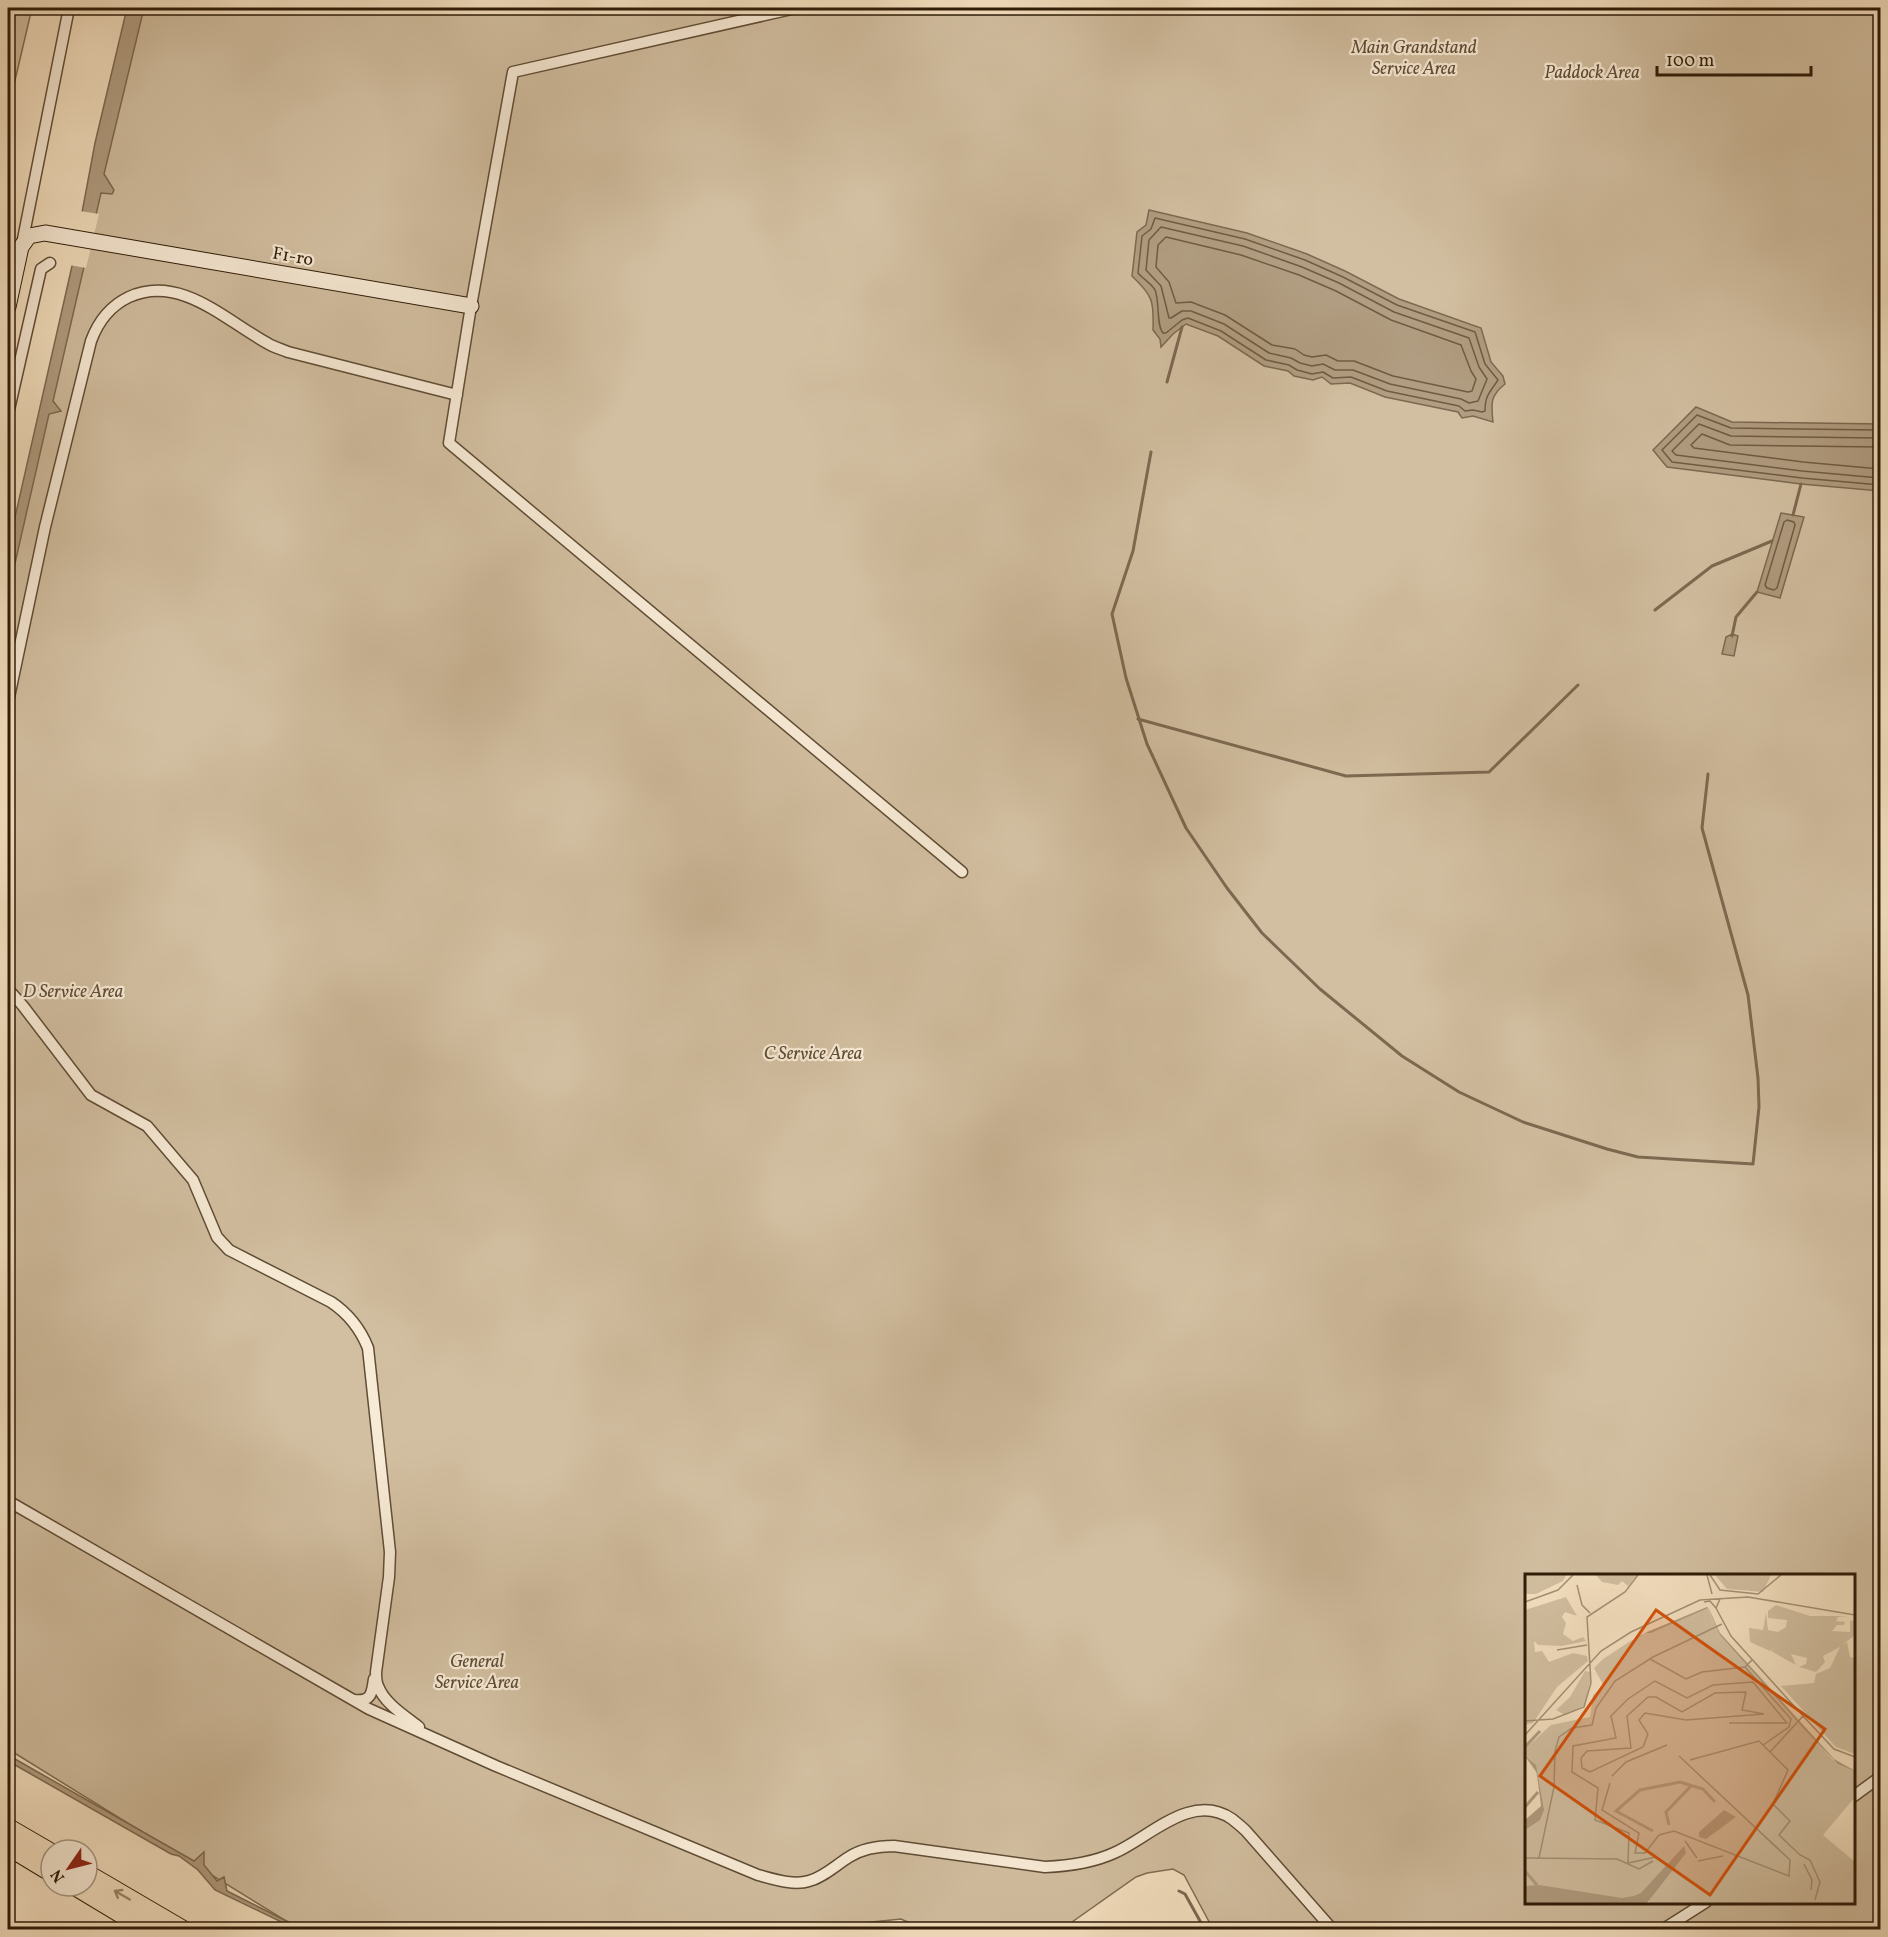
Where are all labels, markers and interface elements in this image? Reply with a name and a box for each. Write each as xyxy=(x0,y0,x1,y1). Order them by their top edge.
park label: Main Grandstand Service Area xyxy=(1350,36,1477,82)
scale bar xyxy=(1657,39,1812,77)
text: 100 m xyxy=(1666,49,1715,74)
park label: Paddock Area xyxy=(1544,61,1640,86)
street label: F1-ro xyxy=(270,242,315,273)
park label: D Service Area xyxy=(23,980,123,1005)
park label: C Service Area xyxy=(764,1042,862,1067)
inset map xyxy=(1525,1574,1855,1904)
park label: General Service Area xyxy=(435,1650,519,1696)
north arrow xyxy=(39,1838,99,1898)
text: N xyxy=(46,1864,71,1887)
one-way arrow xyxy=(114,1889,131,1901)

